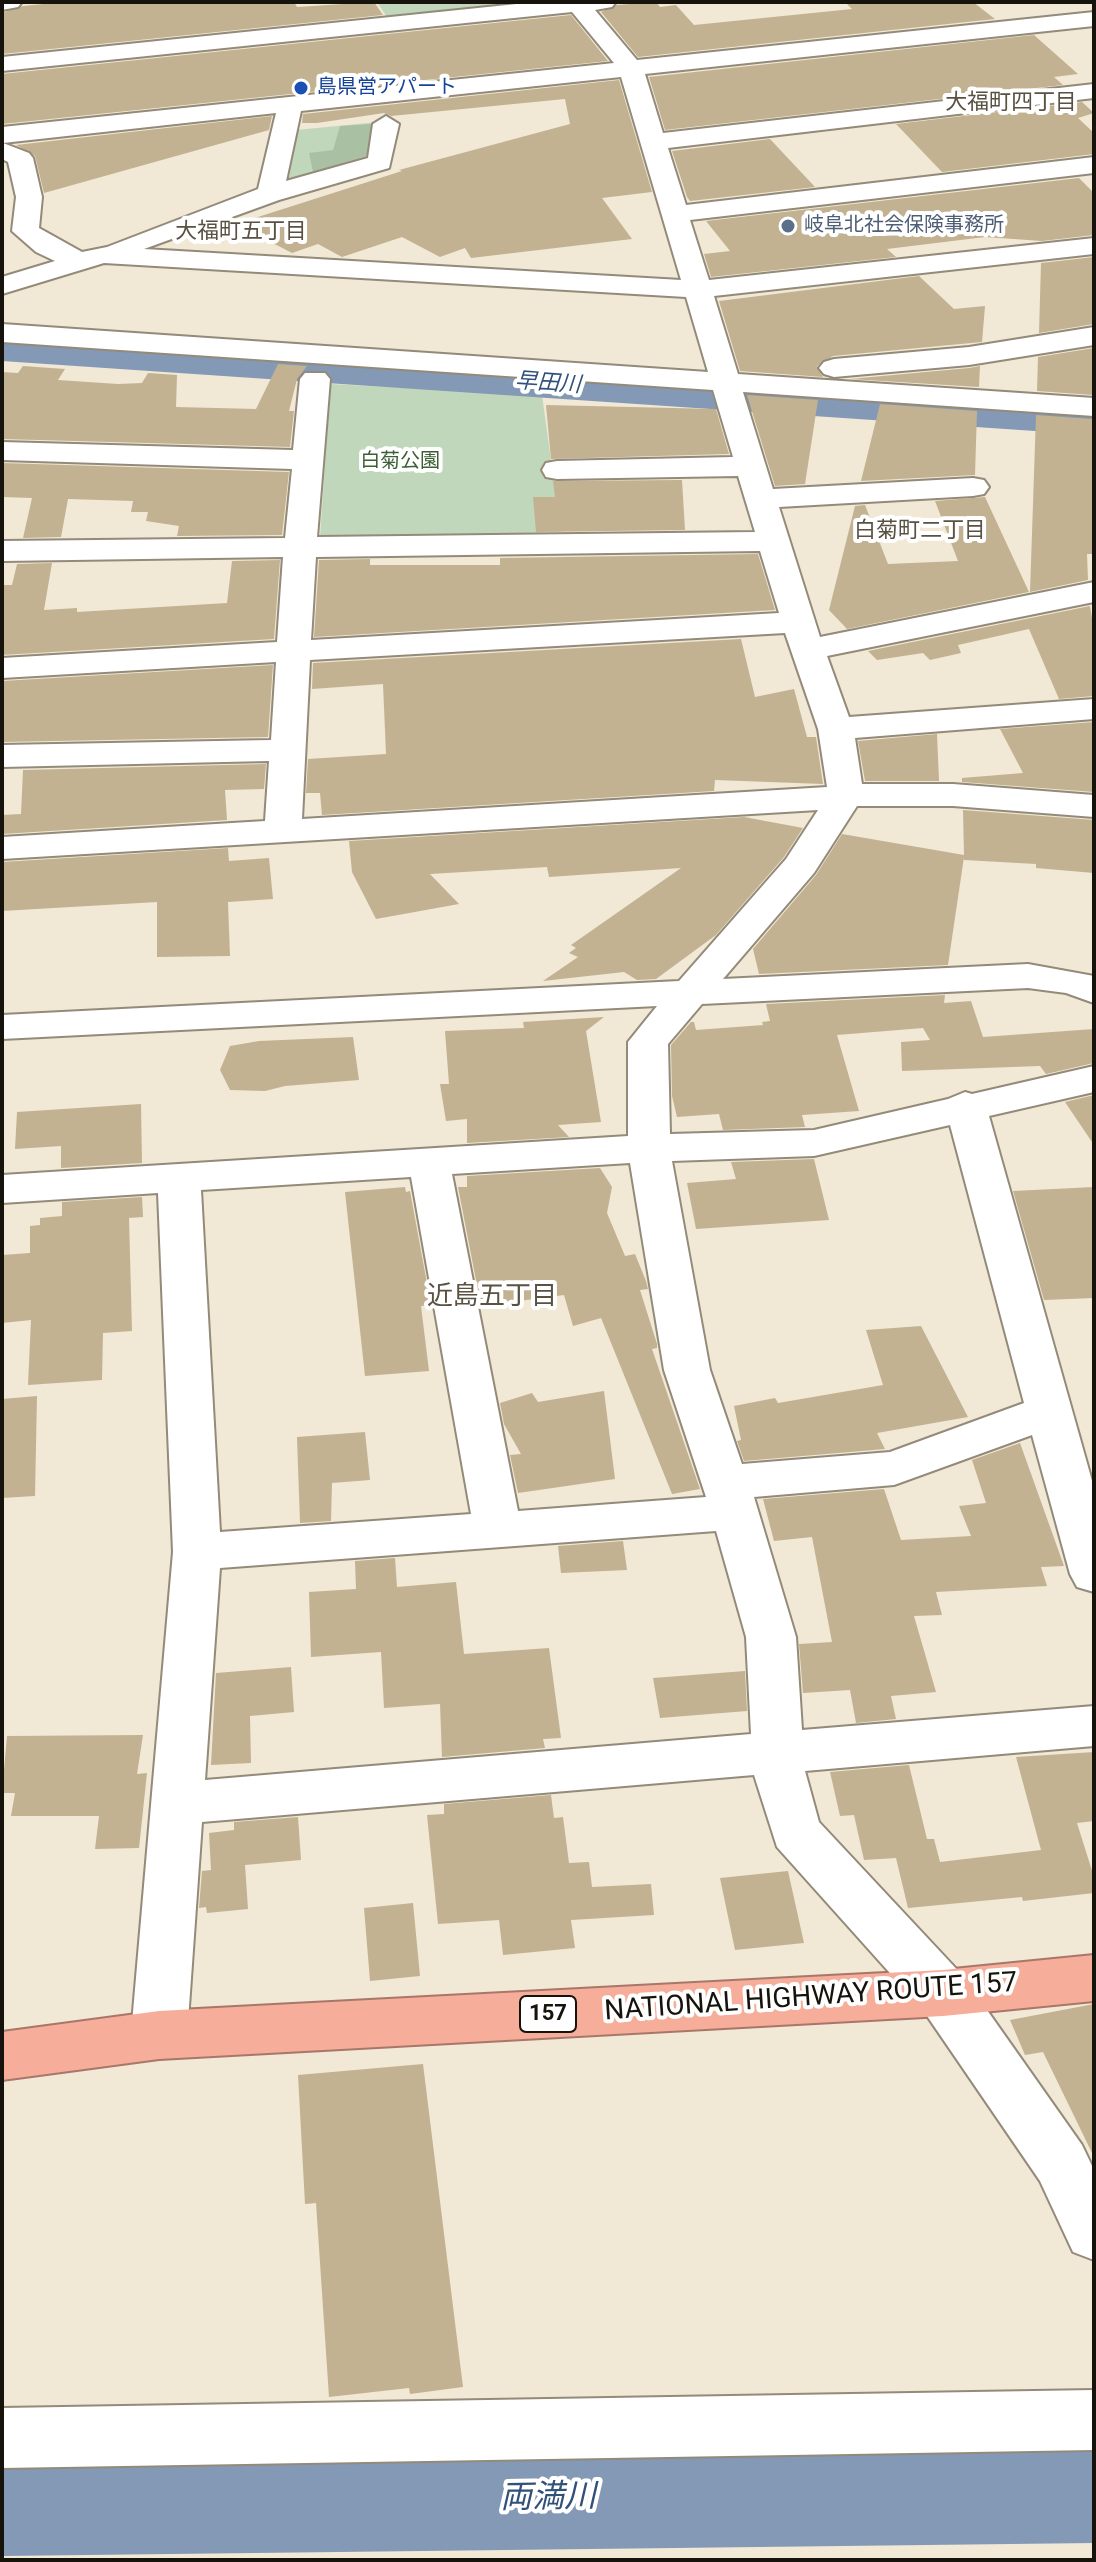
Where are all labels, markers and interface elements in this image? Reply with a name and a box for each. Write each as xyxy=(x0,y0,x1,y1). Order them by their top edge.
place label: 島県営アパート xyxy=(317,76,457,100)
marker: 島県営アパート xyxy=(292,79,310,97)
district label: 大福町四丁目 xyxy=(945,90,1077,116)
place label: 岐阜北社会保険事務所 xyxy=(804,214,1004,238)
marker: 岐阜北社会保険事務所 xyxy=(779,217,797,235)
district label: 大福町五丁目 xyxy=(175,219,307,245)
water label: 早田川 xyxy=(514,369,582,399)
park label: 白菊公園 xyxy=(360,450,440,474)
district label: 白菊町二丁目 xyxy=(854,518,986,544)
district label: 近島五丁目 xyxy=(427,1281,557,1313)
street label: NATIONAL HIGHWAY ROUTE 157 xyxy=(603,1967,1019,2029)
road number: 157 xyxy=(520,1996,576,2032)
water label: 両満川 xyxy=(500,2479,596,2519)

